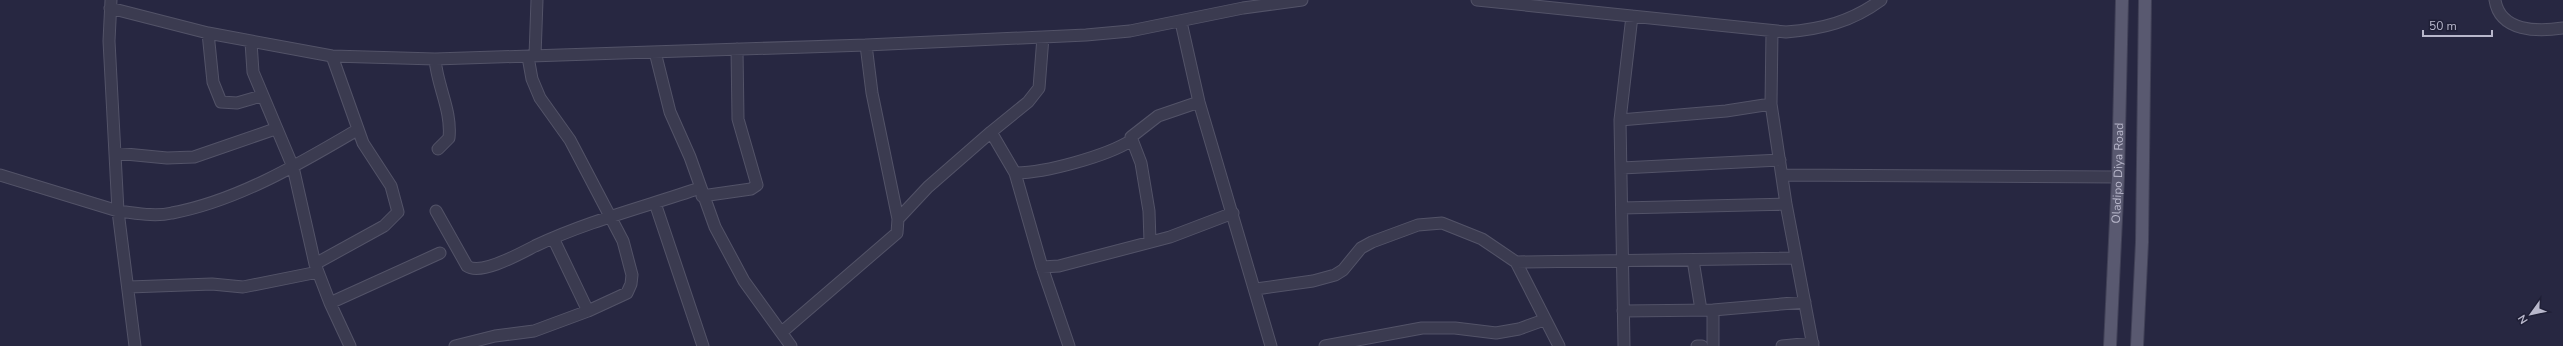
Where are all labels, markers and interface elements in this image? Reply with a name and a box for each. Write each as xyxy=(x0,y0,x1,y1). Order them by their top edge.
scale bar xyxy=(2423,12,2492,38)
text: 50 m xyxy=(2429,18,2457,34)
street label: Oladipo Diya Road xyxy=(2108,123,2127,224)
north arrow xyxy=(2511,294,2551,334)
text: N xyxy=(2515,312,2532,327)

